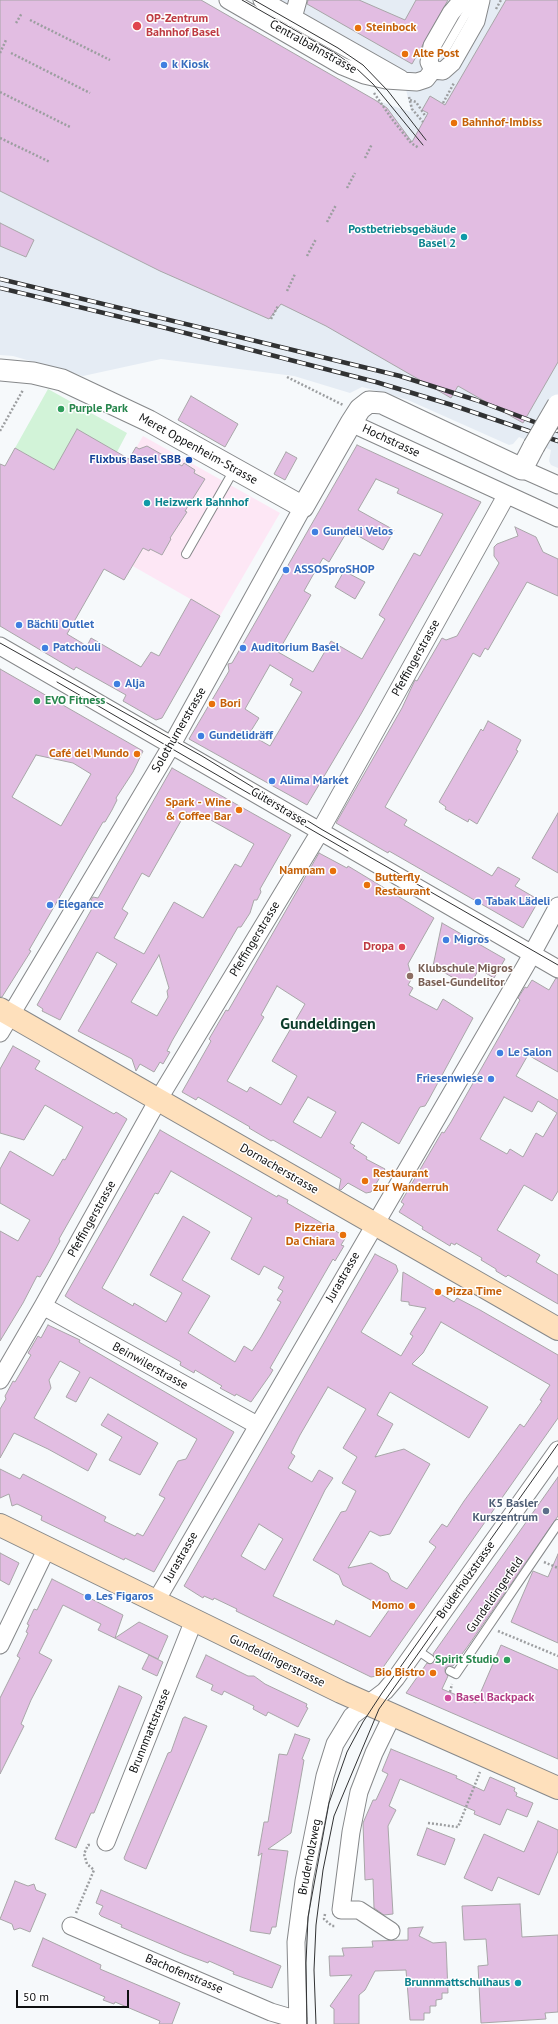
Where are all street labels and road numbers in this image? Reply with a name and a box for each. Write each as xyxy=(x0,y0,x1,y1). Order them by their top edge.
street label: Centralbahnstrasse xyxy=(267,17,359,77)
street label: Meret Oppenheim-Strasse xyxy=(136,410,260,488)
street label: Hochstrasse xyxy=(360,421,422,461)
street label: Pfeffingerstrasse xyxy=(389,617,443,699)
street label: Solothurnerstrasse xyxy=(149,685,209,775)
street label: Güterstrasse xyxy=(248,785,310,829)
street label: Pfeffingerstrasse xyxy=(227,899,283,979)
street label: Dornacherstrasse xyxy=(237,1141,321,1197)
street label: Pfeffingerstrasse xyxy=(65,1178,119,1260)
street label: Jurastrasse xyxy=(323,1249,363,1305)
street label: Beinwilerstrasse xyxy=(110,1339,190,1393)
street label: Jurastrasse xyxy=(161,1529,201,1585)
street label: Bruderholzstrasse xyxy=(434,1538,498,1622)
street label: Gundeldingerfeld xyxy=(464,1554,526,1636)
street label: Gundeldingerstrasse xyxy=(227,1632,327,1690)
street label: Brunnmattstrasse xyxy=(126,1687,174,1775)
street label: Bruderholzweg xyxy=(296,1818,324,1896)
street label: Bachofenstrasse xyxy=(143,1951,225,1997)

